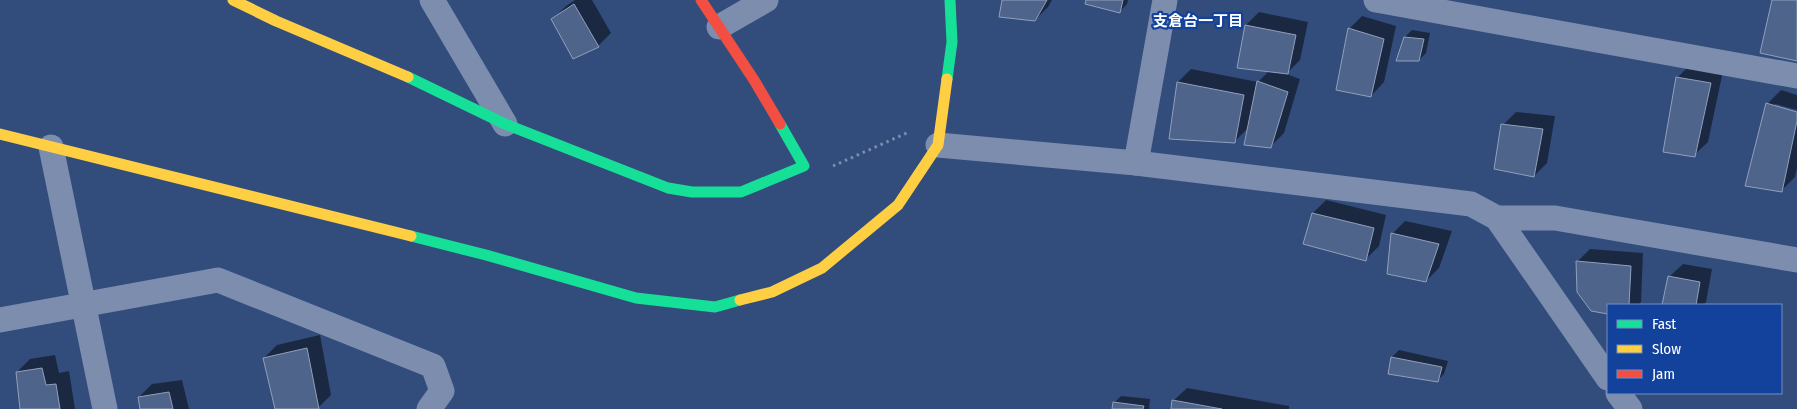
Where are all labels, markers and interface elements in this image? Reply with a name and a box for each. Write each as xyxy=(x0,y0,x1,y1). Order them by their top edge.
district label: 支倉台一丁目 xyxy=(1153,12,1243,30)
legend xyxy=(1607,304,1782,394)
text: Fast xyxy=(1652,315,1676,333)
text: Slow xyxy=(1652,340,1681,358)
text: Jam xyxy=(1652,365,1675,383)

